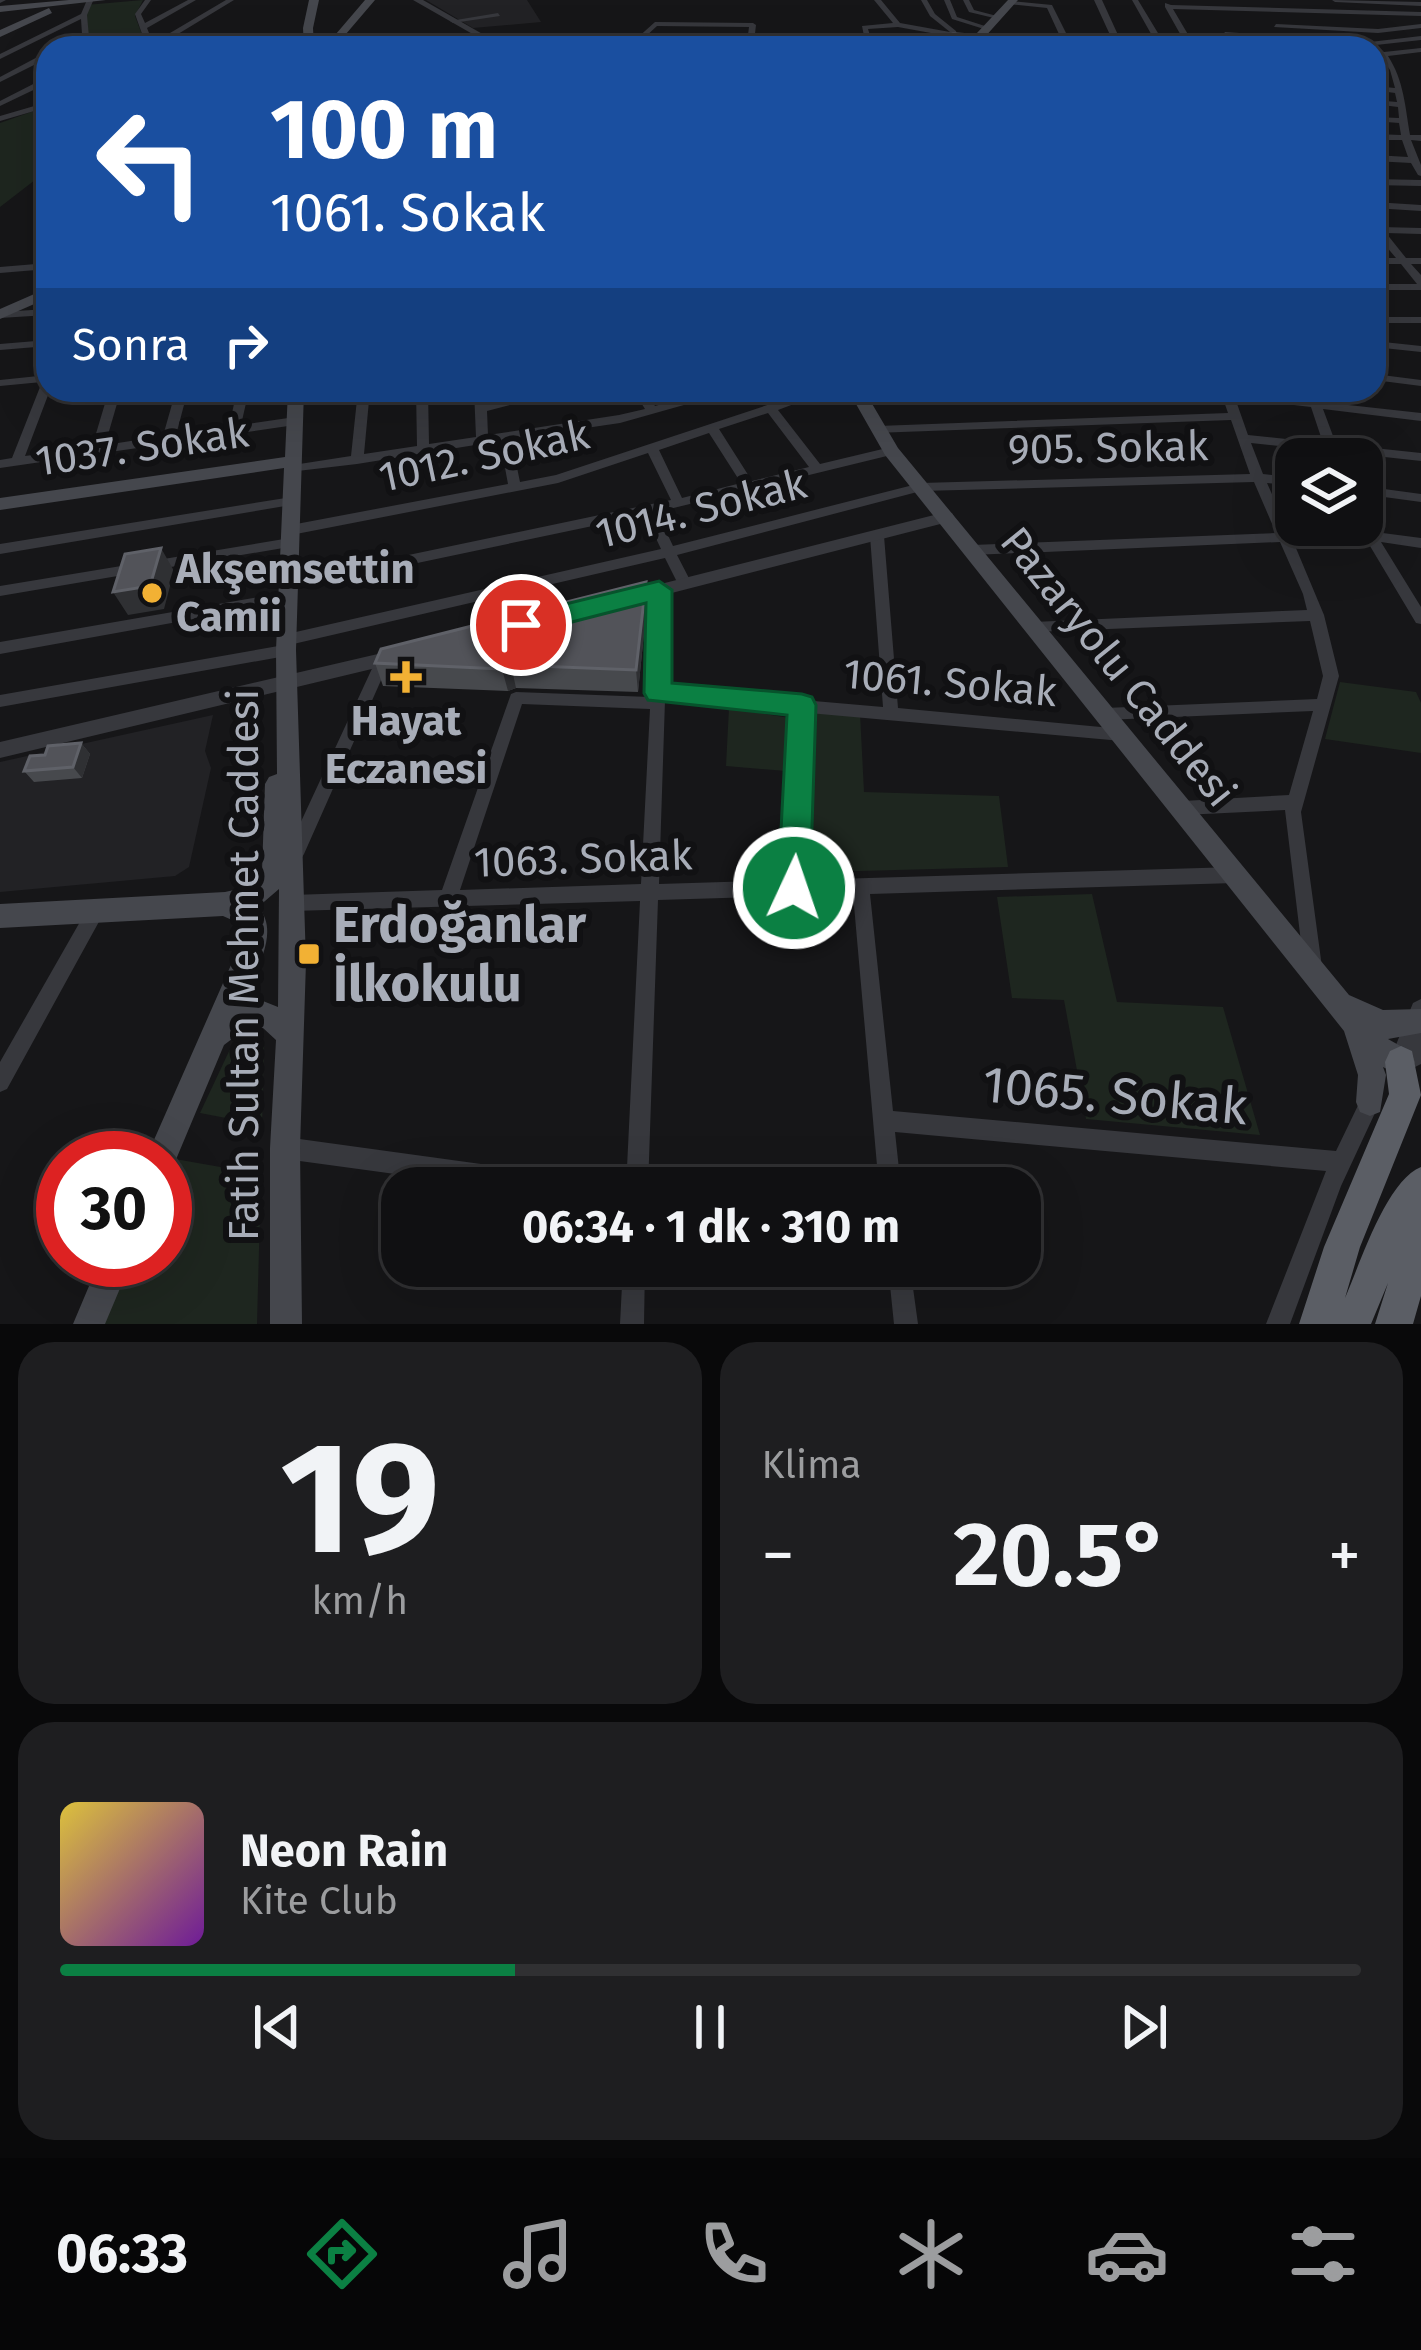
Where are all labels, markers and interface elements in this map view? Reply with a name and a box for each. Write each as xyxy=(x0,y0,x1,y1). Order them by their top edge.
text: 100 m xyxy=(270,79,498,180)
icon: left xyxy=(72,84,228,240)
text: 1061. Sokak xyxy=(270,181,545,245)
icon: right xyxy=(213,312,279,378)
text: Sonra xyxy=(72,318,189,372)
street label: 1037. Sokak xyxy=(32,407,252,487)
street label: 1012. Sokak xyxy=(374,409,594,503)
street label: 905. Sokak xyxy=(1007,421,1209,475)
map controls xyxy=(1275,438,1383,546)
button: layers xyxy=(1275,438,1383,546)
street label: 1014. Sokak xyxy=(591,459,812,559)
street label: Pazaryolu Caddesi xyxy=(990,517,1246,817)
place label: Akşemsettin Camii xyxy=(175,544,415,642)
pin xyxy=(470,574,572,676)
marker: Akşemsettin Camii xyxy=(139,580,165,606)
icon: arrive xyxy=(488,592,554,658)
street label: 1061. Sokak xyxy=(841,649,1059,717)
marker: Hayat Eczanesi xyxy=(393,664,419,690)
street label: Fatih Sultan Mehmet Caddesi xyxy=(219,689,269,1241)
place label: Hayat Eczanesi xyxy=(325,696,487,794)
position arrow xyxy=(731,825,857,951)
street label: 1063. Sokak xyxy=(473,830,693,888)
place label: Erdoğanlar İlkokulu xyxy=(333,894,587,1015)
marker: Erdoğanlar İlkokulu xyxy=(296,941,322,967)
street label: 1065. Sokak xyxy=(980,1054,1251,1139)
speed limit sign: 30 xyxy=(36,1131,192,1287)
text: 06:34 · 1 dk · 310 m xyxy=(522,1200,900,1254)
text: 19 xyxy=(280,1406,440,1593)
text: Klima xyxy=(762,1442,862,1488)
text: 20.5° xyxy=(953,1501,1169,1609)
text: − xyxy=(762,1516,795,1595)
text: + xyxy=(1328,1516,1361,1595)
text: km/h xyxy=(311,1578,408,1624)
text: Neon Rain xyxy=(240,1824,448,1878)
text: Kite Club xyxy=(240,1878,398,1924)
icon: previous xyxy=(244,1994,310,2060)
icon: pause xyxy=(677,1994,743,2060)
icon: next xyxy=(1111,1994,1177,2060)
icon: directions xyxy=(300,2212,384,2296)
icon: music xyxy=(496,2212,580,2296)
icon: phone xyxy=(692,2212,776,2296)
icon: climate xyxy=(889,2212,973,2296)
icon: car xyxy=(1085,2212,1169,2296)
icon: filters xyxy=(1281,2212,1365,2296)
text: 06:33 xyxy=(56,2222,188,2286)

